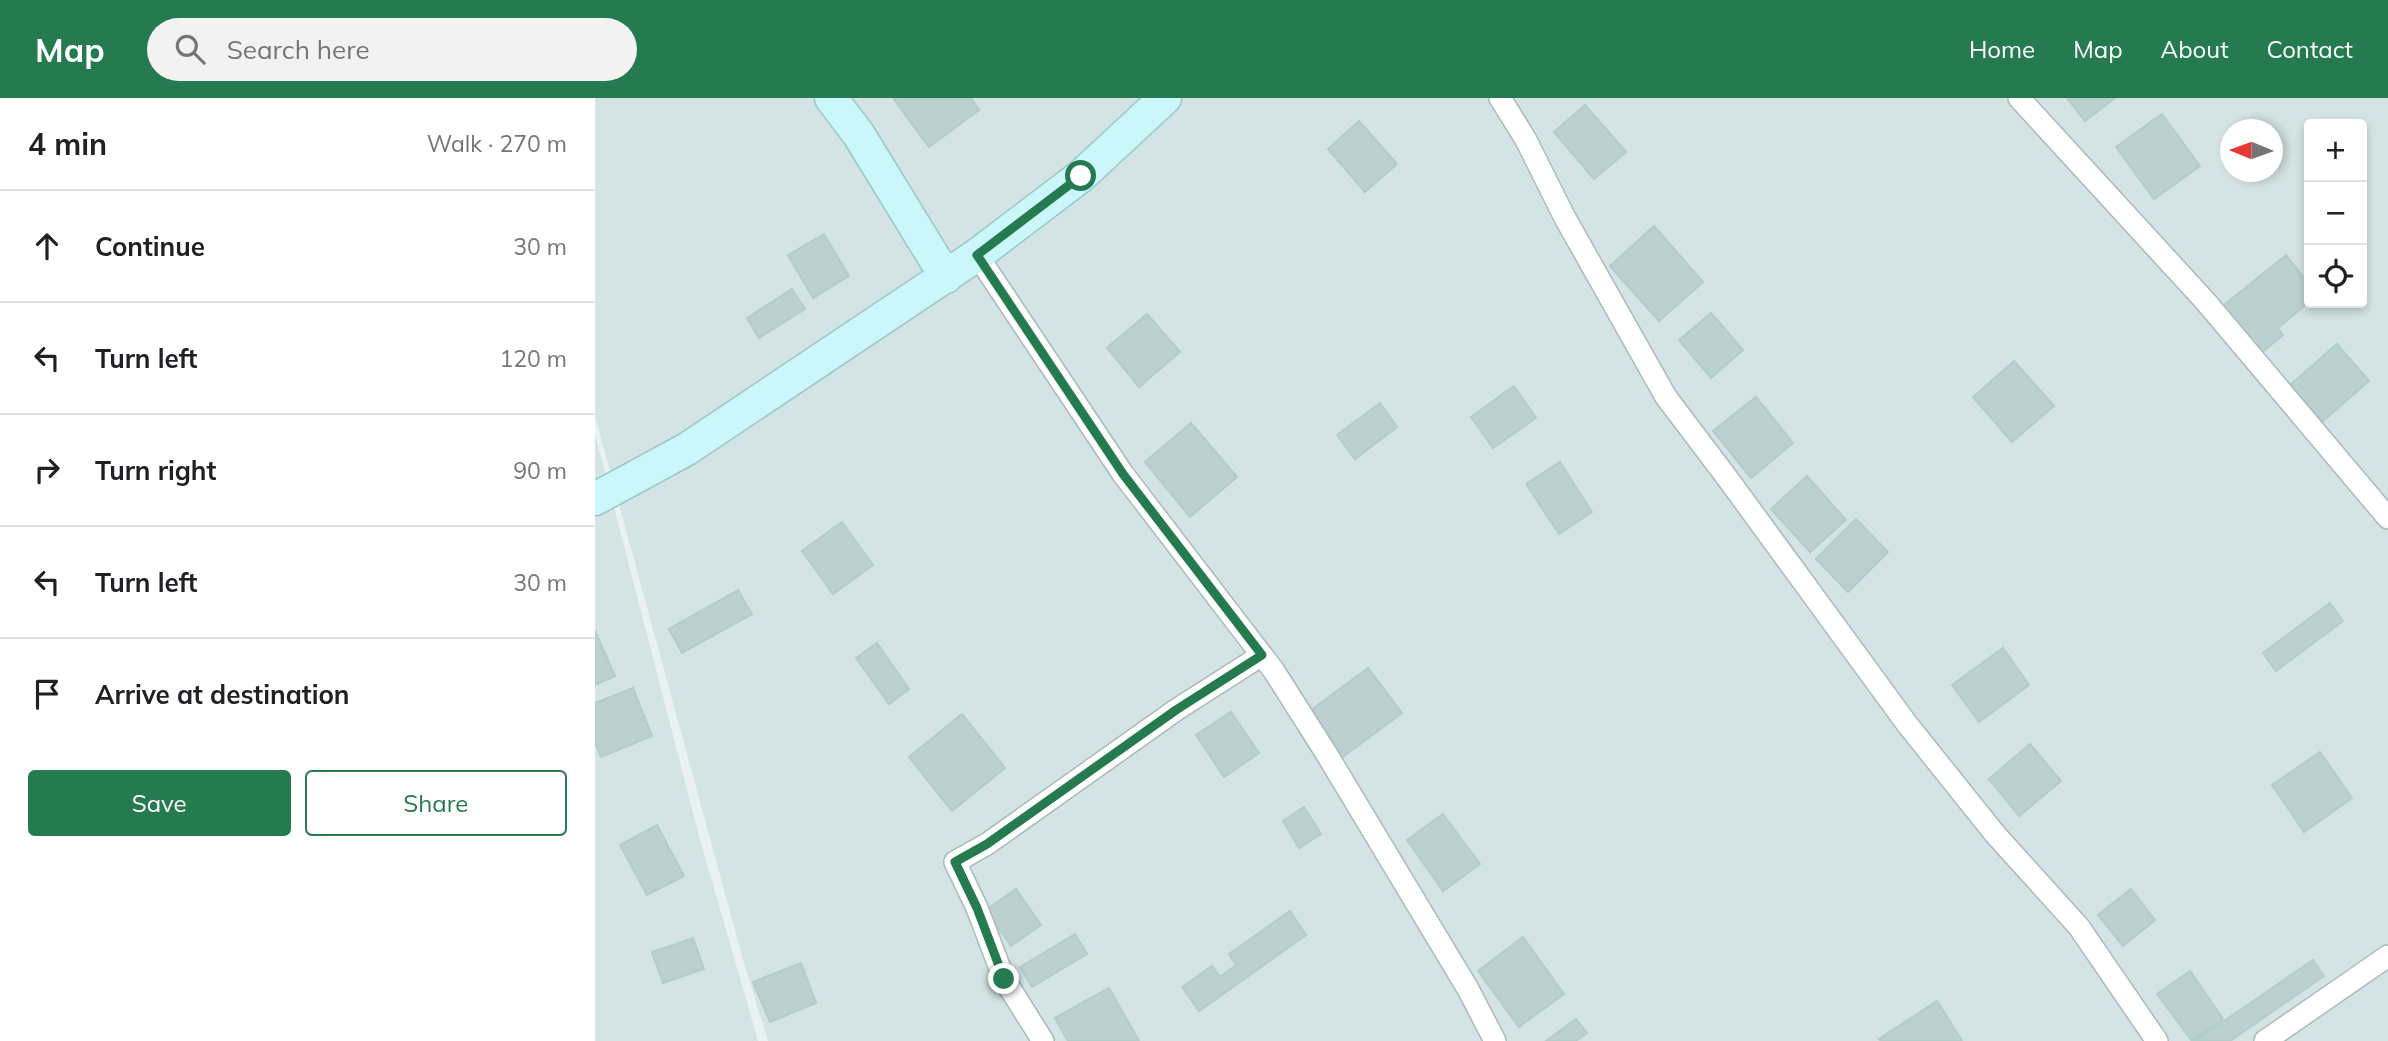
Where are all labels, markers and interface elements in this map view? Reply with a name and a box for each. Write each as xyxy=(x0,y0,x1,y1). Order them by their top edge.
search box xyxy=(147,18,637,81)
text: Map xyxy=(35,29,105,70)
icon: search xyxy=(171,30,209,68)
text: Search here xyxy=(227,33,370,66)
text: Home xyxy=(1969,34,2035,64)
text: Map xyxy=(2073,34,2123,64)
text: About xyxy=(2161,34,2229,64)
text: Contact xyxy=(2267,34,2353,64)
north arrow xyxy=(2220,119,2283,182)
map controls xyxy=(2304,119,2367,308)
button: + xyxy=(2304,119,2367,182)
text: 4 min xyxy=(28,125,107,163)
text: Walk · 270 m xyxy=(427,129,567,158)
route start xyxy=(1065,160,1096,191)
button: − xyxy=(2304,182,2367,245)
icon: ahead xyxy=(28,227,66,265)
text: Continue xyxy=(95,230,205,263)
text: 30 m xyxy=(513,232,567,261)
button: locate xyxy=(2304,245,2367,308)
icon: left xyxy=(28,339,66,377)
text: Turn left xyxy=(95,342,197,375)
text: 120 m xyxy=(499,344,567,373)
icon: right xyxy=(28,451,66,489)
text: Turn right xyxy=(95,454,216,487)
text: 90 m xyxy=(513,456,567,485)
icon: left xyxy=(28,563,66,601)
text: Turn left xyxy=(95,566,197,599)
text: 30 m xyxy=(513,568,567,597)
icon: arrive xyxy=(28,675,66,713)
text: Arrive at destination xyxy=(95,678,350,711)
button: Save xyxy=(28,770,291,836)
button: Share xyxy=(305,770,567,836)
route end xyxy=(988,963,1019,994)

